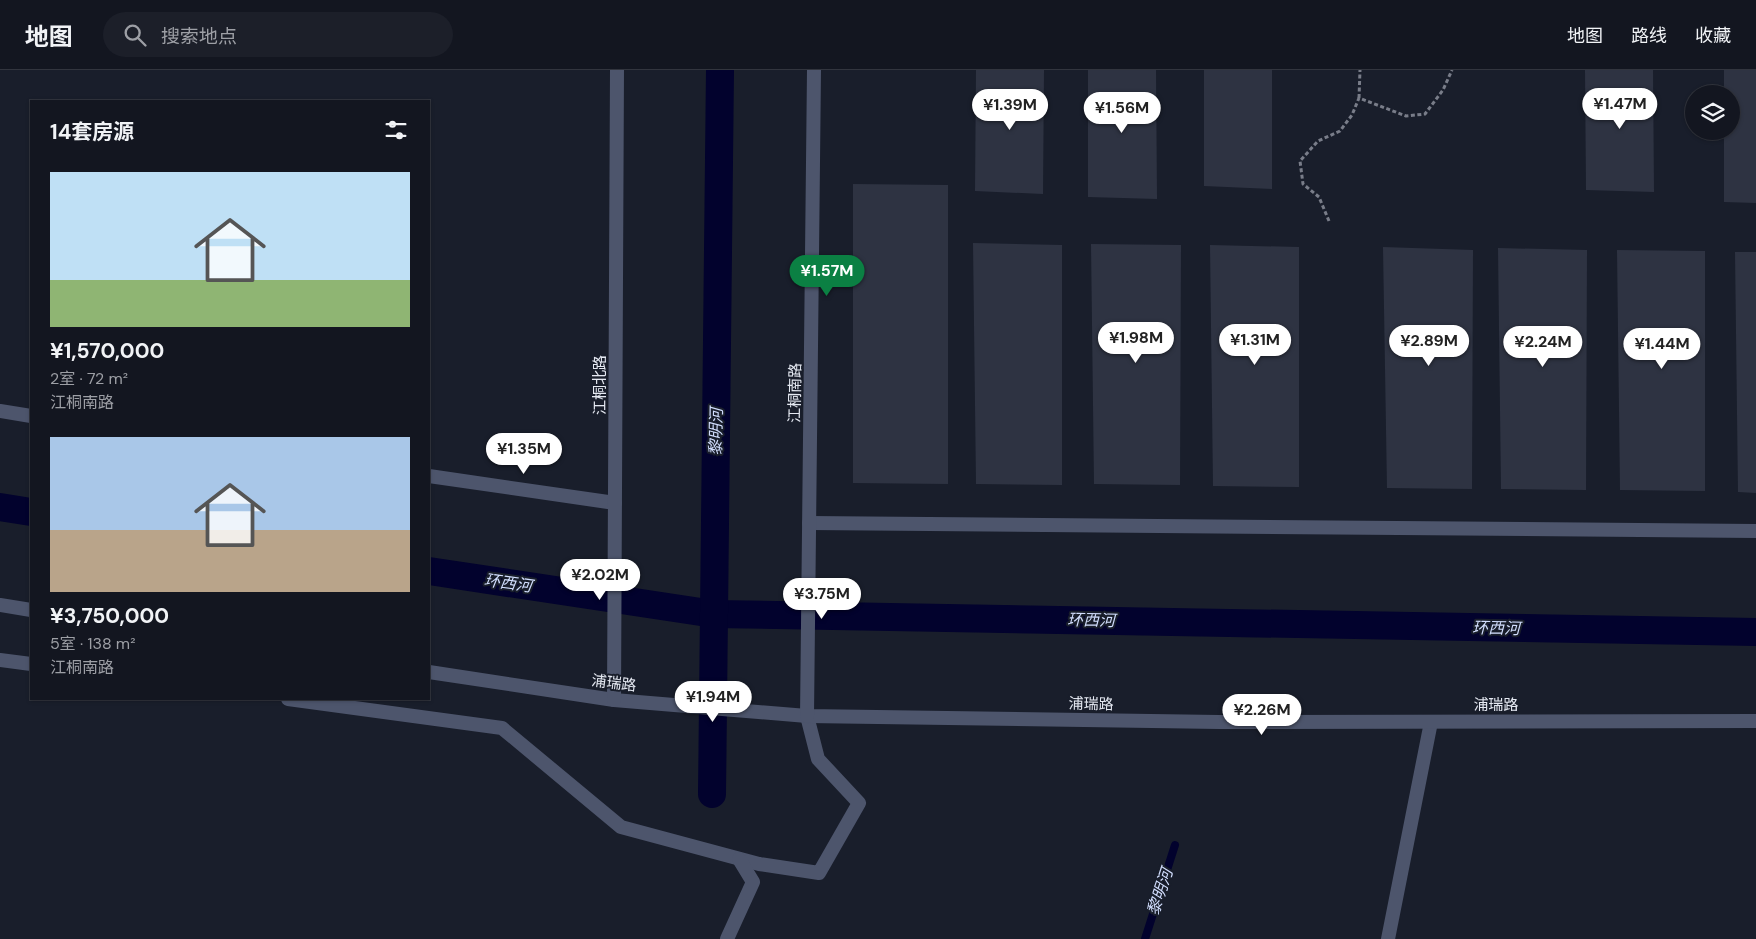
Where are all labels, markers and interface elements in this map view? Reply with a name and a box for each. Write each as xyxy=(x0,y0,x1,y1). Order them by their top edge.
search box xyxy=(103,12,453,57)
text: 地图 xyxy=(25,21,73,52)
icon: search xyxy=(121,21,149,49)
text: 搜索地点 xyxy=(161,24,237,49)
text: 地图 xyxy=(1567,24,1603,48)
text: 路线 xyxy=(1631,24,1667,48)
text: 收藏 xyxy=(1695,24,1731,48)
map controls xyxy=(1685,85,1740,140)
button: layers xyxy=(1685,85,1740,140)
pin: ¥1.39M xyxy=(969,88,1051,131)
pin: ¥1.47M xyxy=(1579,88,1661,130)
pin: ¥1.56M xyxy=(1081,92,1163,134)
text: ¥1.47M xyxy=(1593,93,1647,114)
text: ¥1.39M xyxy=(983,94,1037,115)
text: ¥1.56M xyxy=(1095,97,1149,118)
icon: filters xyxy=(382,116,410,144)
text: 14套房源 xyxy=(50,118,134,146)
icon: home xyxy=(185,205,275,295)
pin: ¥1.57M xyxy=(786,254,868,297)
text: ¥1.57M xyxy=(801,260,853,281)
pin: ¥1.98M xyxy=(1095,322,1177,364)
pin: ¥1.31M xyxy=(1214,324,1296,366)
pin: ¥2.89M xyxy=(1388,324,1470,367)
pin: ¥2.24M xyxy=(1502,326,1584,368)
text: ¥1.98M xyxy=(1109,327,1163,348)
pin: ¥1.44M xyxy=(1621,328,1703,370)
text: ¥1.31M xyxy=(1230,329,1280,350)
text: ¥2.89M xyxy=(1400,330,1458,351)
text: ¥2.24M xyxy=(1514,331,1572,352)
text: ¥1.44M xyxy=(1634,333,1690,354)
text: ¥1,570,000 xyxy=(50,337,164,365)
street label: 江桐北路 xyxy=(590,355,610,415)
street label: 江桐南路 xyxy=(784,363,806,423)
text: 2室 · 72 m² xyxy=(50,368,128,389)
text: 江桐南路 xyxy=(50,392,114,413)
water label: 黎明河 xyxy=(705,405,727,456)
pin: ¥1.35M xyxy=(483,432,565,475)
text: ¥1.35M xyxy=(497,438,551,459)
icon: home xyxy=(185,470,275,560)
pin: ¥2.02M xyxy=(559,558,641,601)
text: ¥2.02M xyxy=(571,564,629,585)
water label: 环西河 xyxy=(483,569,536,597)
pin: ¥3.75M xyxy=(781,578,863,620)
text: ¥3.75M xyxy=(794,583,850,604)
text: ¥3,750,000 xyxy=(50,602,169,630)
water label: 环西河 xyxy=(1067,609,1118,631)
water label: 环西河 xyxy=(1472,617,1523,639)
text: 5室 · 138 m² xyxy=(50,633,135,654)
text: 江桐南路 xyxy=(50,657,114,678)
street label: 浦瑞路 xyxy=(590,670,638,696)
pin: ¥1.94M xyxy=(672,680,754,723)
text: ¥1.94M xyxy=(686,686,740,707)
street label: 浦瑞路 xyxy=(1068,694,1114,714)
pin: ¥2.26M xyxy=(1221,694,1303,736)
street label: 浦瑞路 xyxy=(1473,695,1519,715)
text: ¥2.26M xyxy=(1233,699,1291,720)
water label: 黎明河 xyxy=(1143,863,1178,918)

